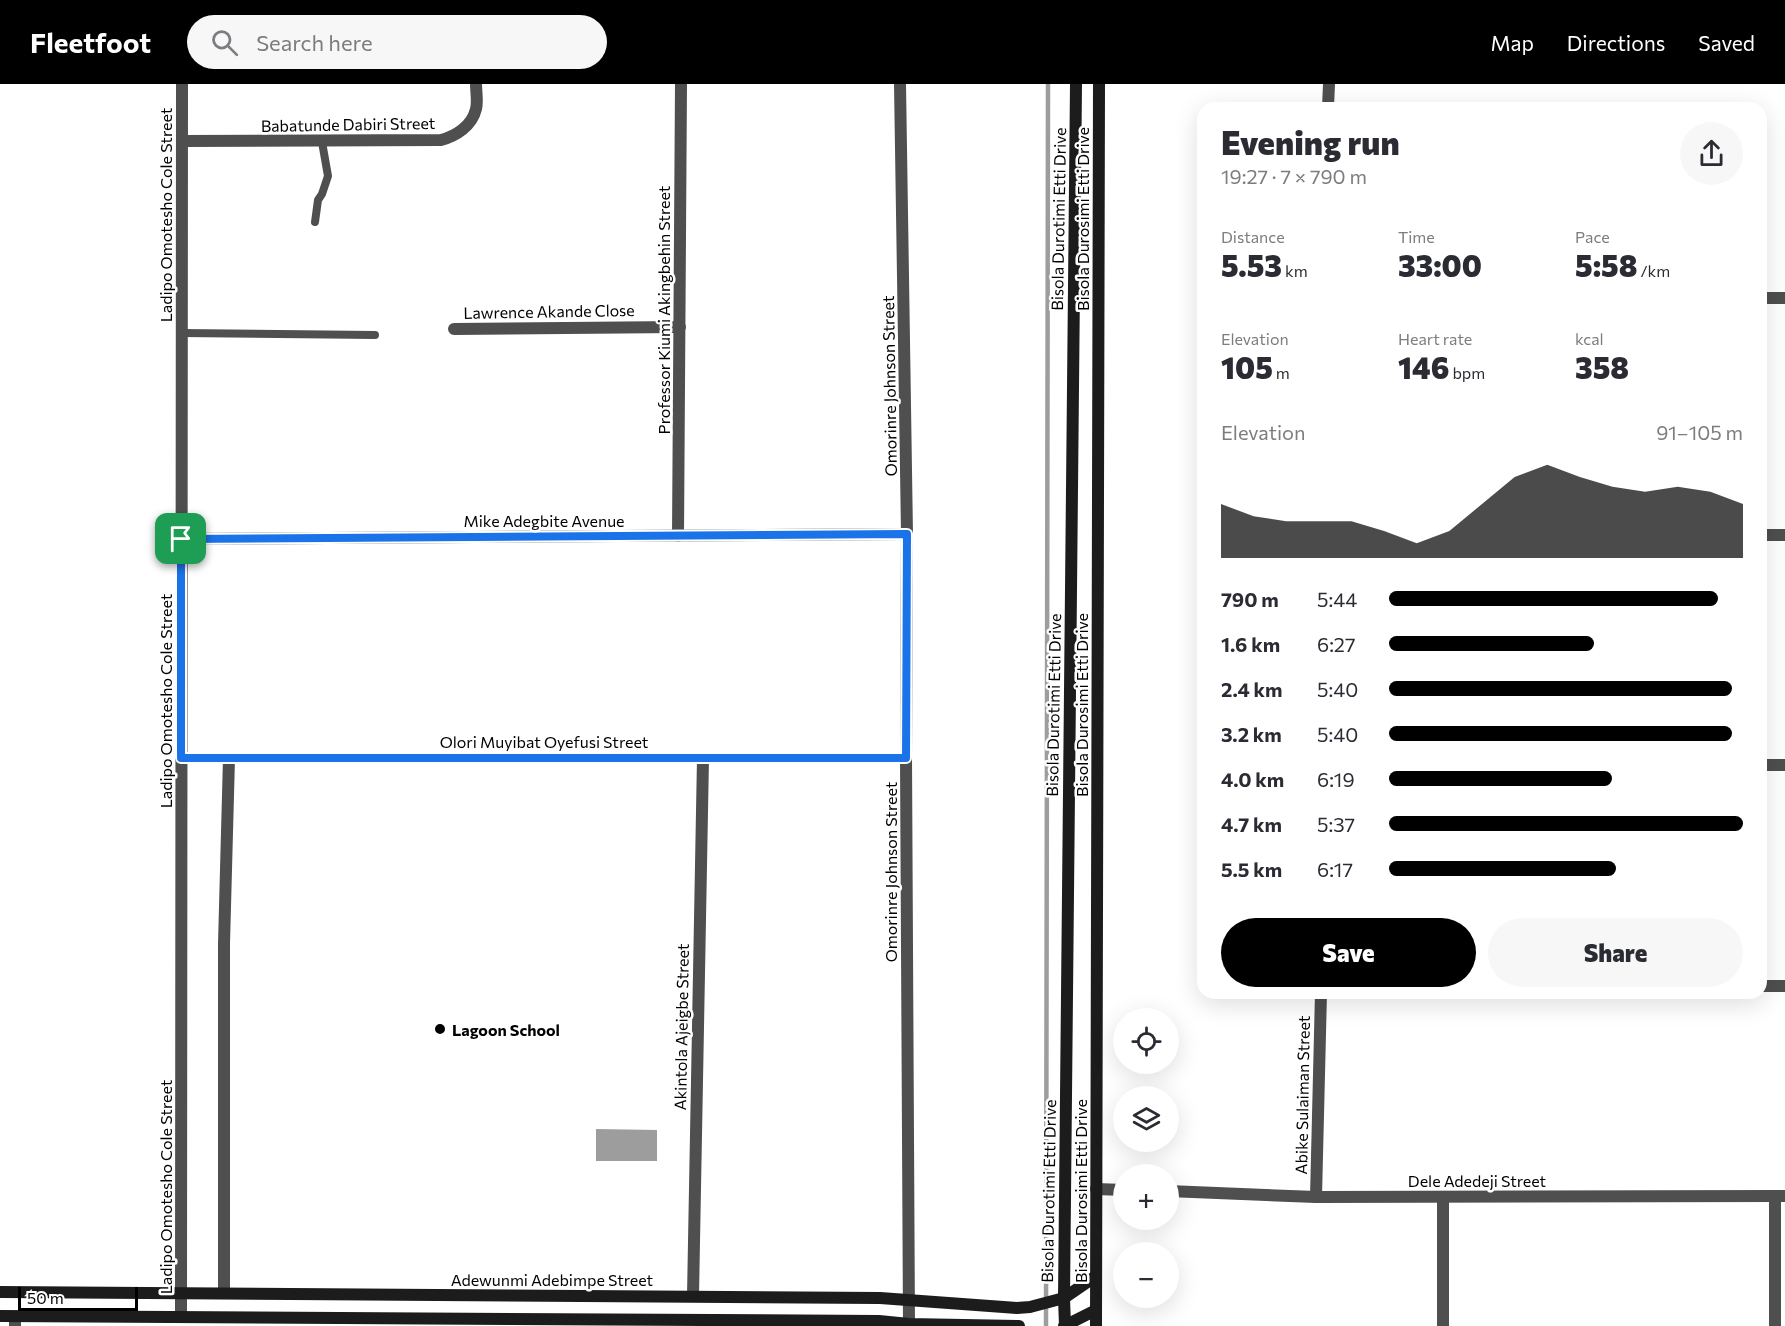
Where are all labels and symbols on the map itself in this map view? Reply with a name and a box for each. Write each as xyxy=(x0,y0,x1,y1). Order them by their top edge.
street label: Ladipo Omotesho Cole Street xyxy=(156,107,175,322)
street label: Babatunde Dabiri Street xyxy=(261,113,436,135)
street label: Bisola Durotimi Etti Drive xyxy=(1047,127,1069,311)
street label: Bisola Durosimi Etti Drive xyxy=(1073,127,1092,311)
street label: Professor Kiumi Akingbehin Street xyxy=(654,185,673,434)
street label: Omorinre Johnson Street xyxy=(878,295,900,477)
street label: Lawrence Akande Close xyxy=(463,300,635,322)
street label: Mike Adegbite Avenue xyxy=(463,511,625,530)
pin xyxy=(155,513,206,564)
street label: Ladipo Omotesho Cole Street xyxy=(156,593,175,808)
street label: Bisola Durotimi Etti Drive xyxy=(1042,613,1064,797)
street label: Bisola Durosimi Etti Drive xyxy=(1072,613,1091,797)
street label: Olori Muyibat Oyefusi Street xyxy=(440,732,649,751)
street label: Omorinre Johnson Street xyxy=(881,781,900,962)
street label: Akintola Ajeigbe Street xyxy=(670,943,692,1111)
street label: Abike Sulaiman Street xyxy=(1291,1015,1313,1175)
place label: Lagoon School xyxy=(452,1020,560,1039)
marker: Lagoon School xyxy=(433,1022,447,1036)
street label: Ladipo Omotesho Cole Street xyxy=(156,1079,175,1294)
street label: Bisola Durotimi Etti Drive xyxy=(1037,1099,1059,1283)
street label: Bisola Durosimi Etti Drive xyxy=(1071,1099,1090,1283)
street label: Dele Adedeji Street xyxy=(1408,1171,1547,1190)
street label: Adewunmi Adebimpe Street xyxy=(451,1270,654,1289)
scale bar xyxy=(18,1284,138,1312)

